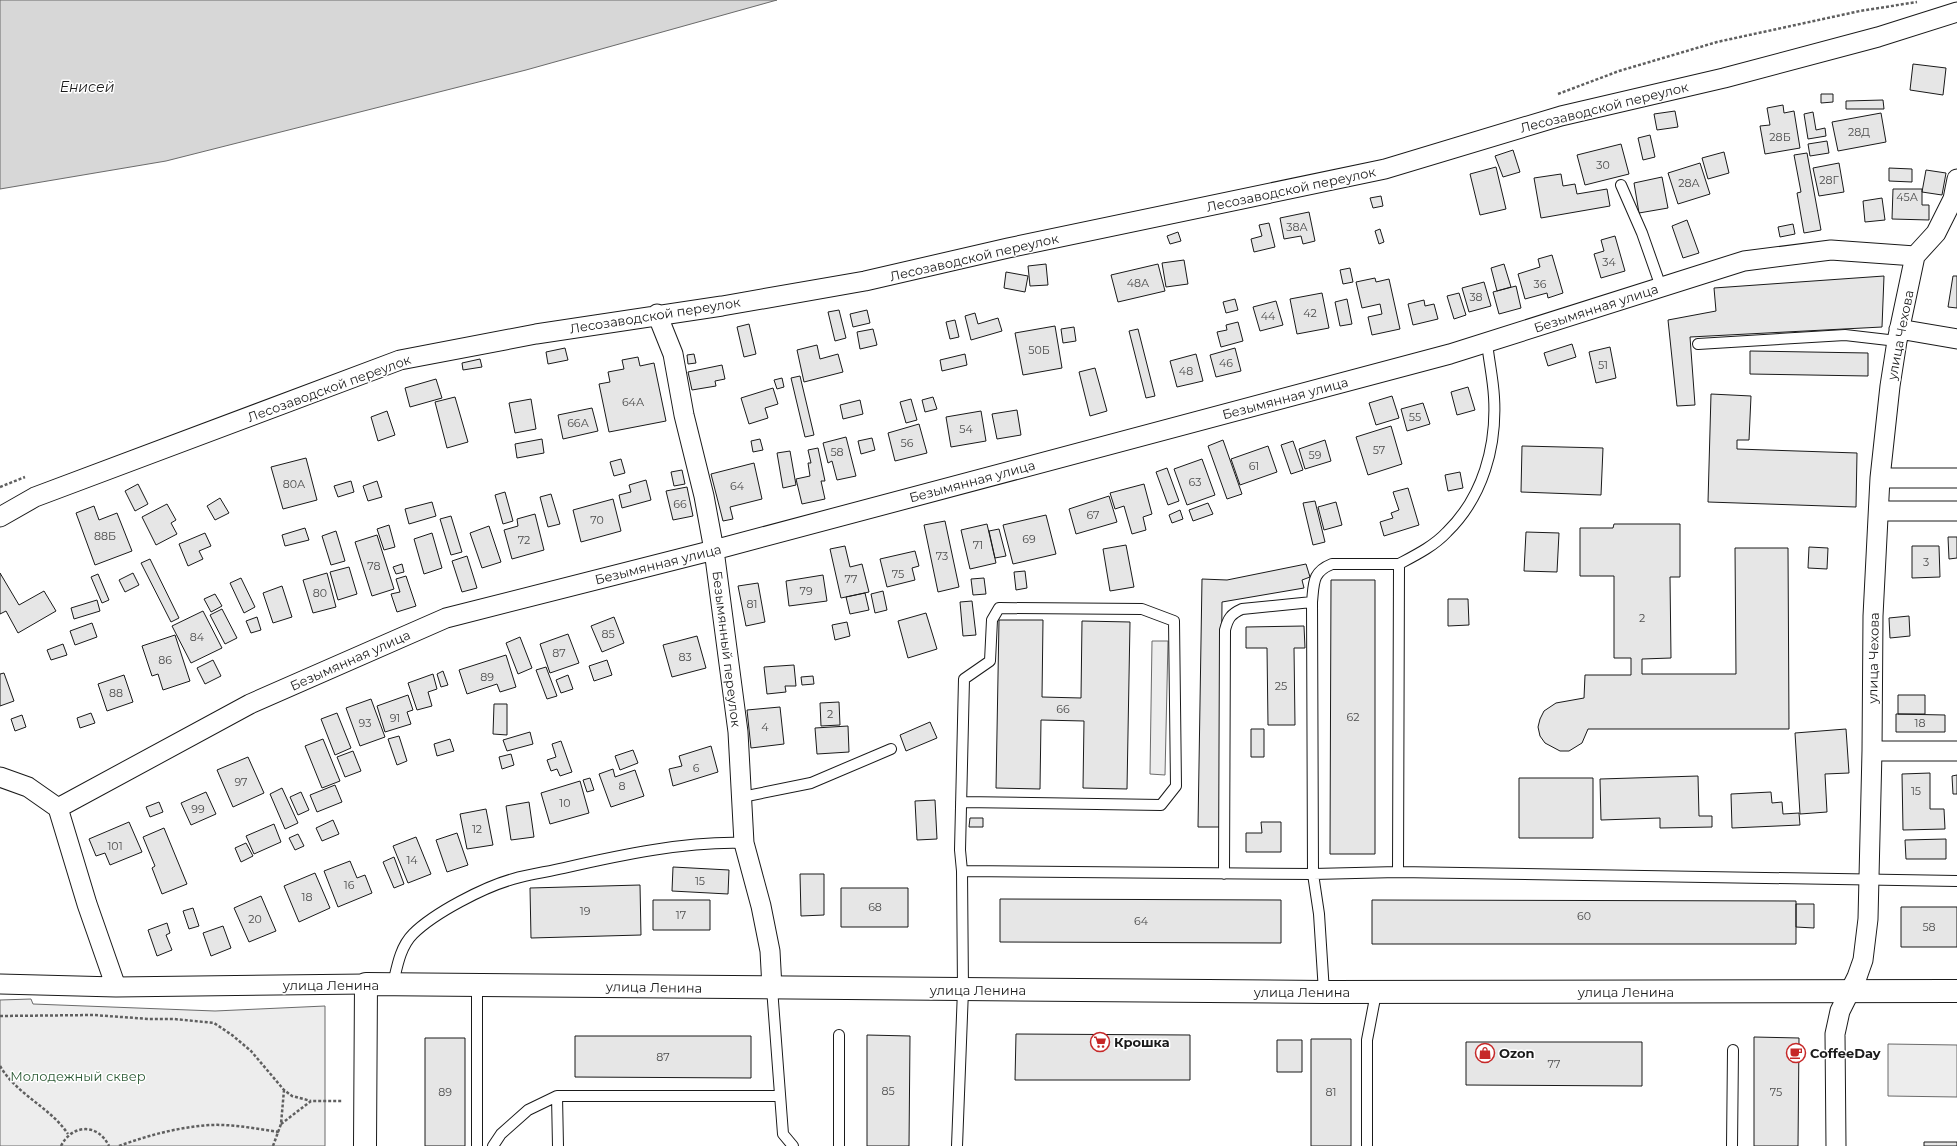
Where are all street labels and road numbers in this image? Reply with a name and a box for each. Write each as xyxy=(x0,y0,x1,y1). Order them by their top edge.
street label: Лесозаводской переулок xyxy=(1518,78,1690,136)
street label: Лесозаводской переулок xyxy=(1205,163,1378,215)
street label: Лесозаводской переулок xyxy=(888,230,1060,284)
street label: Безымянная улица xyxy=(1532,280,1660,336)
street label: улица Чехова xyxy=(1883,289,1917,382)
street label: Лесозаводской переулок xyxy=(568,294,742,336)
street label: Лесозаводской переулок xyxy=(245,351,413,425)
street label: Безымянная улица xyxy=(1220,373,1350,423)
street label: Безымянная улица xyxy=(907,456,1037,506)
street label: Безымянная улица xyxy=(593,541,723,587)
street label: Безымянный переулок xyxy=(709,570,745,729)
street label: улица Чехова xyxy=(1864,612,1882,705)
street label: Безымянная улица xyxy=(287,626,413,694)
street label: улица Ленина xyxy=(282,977,379,993)
street label: улица Ленина xyxy=(605,978,702,996)
street label: улица Ленина xyxy=(929,982,1026,998)
street label: улица Ленина xyxy=(1253,984,1350,1000)
street label: улица Ленина xyxy=(1577,984,1674,1000)

